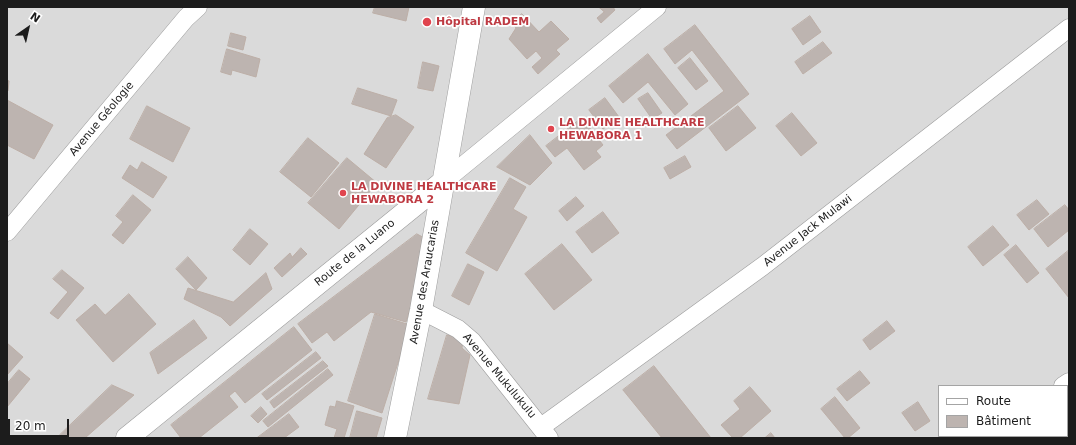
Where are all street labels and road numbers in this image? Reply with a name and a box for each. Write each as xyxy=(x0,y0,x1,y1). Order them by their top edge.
street label: Avenue Géologie xyxy=(67,79,137,159)
street label: Avenue Jack Mulawi xyxy=(761,192,855,270)
street label: Route de la Luano xyxy=(312,217,398,289)
street label: Avenue des Araucarias xyxy=(408,219,442,345)
street label: Avenue Mukulukulu xyxy=(460,331,538,421)

